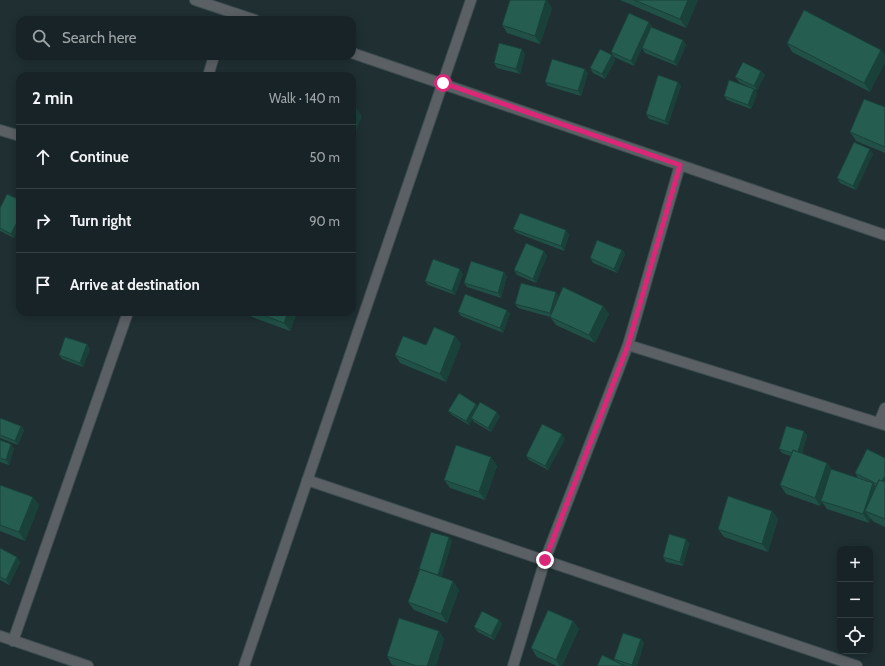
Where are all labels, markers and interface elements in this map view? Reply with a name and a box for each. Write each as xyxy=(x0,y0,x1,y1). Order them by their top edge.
search box xyxy=(16,16,356,60)
icon: search xyxy=(30,27,52,49)
text: Search here xyxy=(62,29,137,47)
route start xyxy=(434,74,452,92)
text: 2 min xyxy=(32,88,73,108)
text: Walk · 140 m xyxy=(269,90,340,106)
icon: ahead xyxy=(32,146,54,168)
text: Continue xyxy=(70,148,129,166)
text: 50 m xyxy=(310,149,340,165)
icon: right xyxy=(32,210,54,232)
text: Turn right xyxy=(70,212,131,230)
text: 90 m xyxy=(309,213,340,229)
icon: arrive xyxy=(32,274,54,296)
text: Arrive at destination xyxy=(70,276,200,294)
map controls xyxy=(837,546,873,654)
button: + xyxy=(837,546,873,582)
route end xyxy=(536,551,554,569)
button: − xyxy=(837,582,873,618)
button: locate xyxy=(837,618,873,654)

